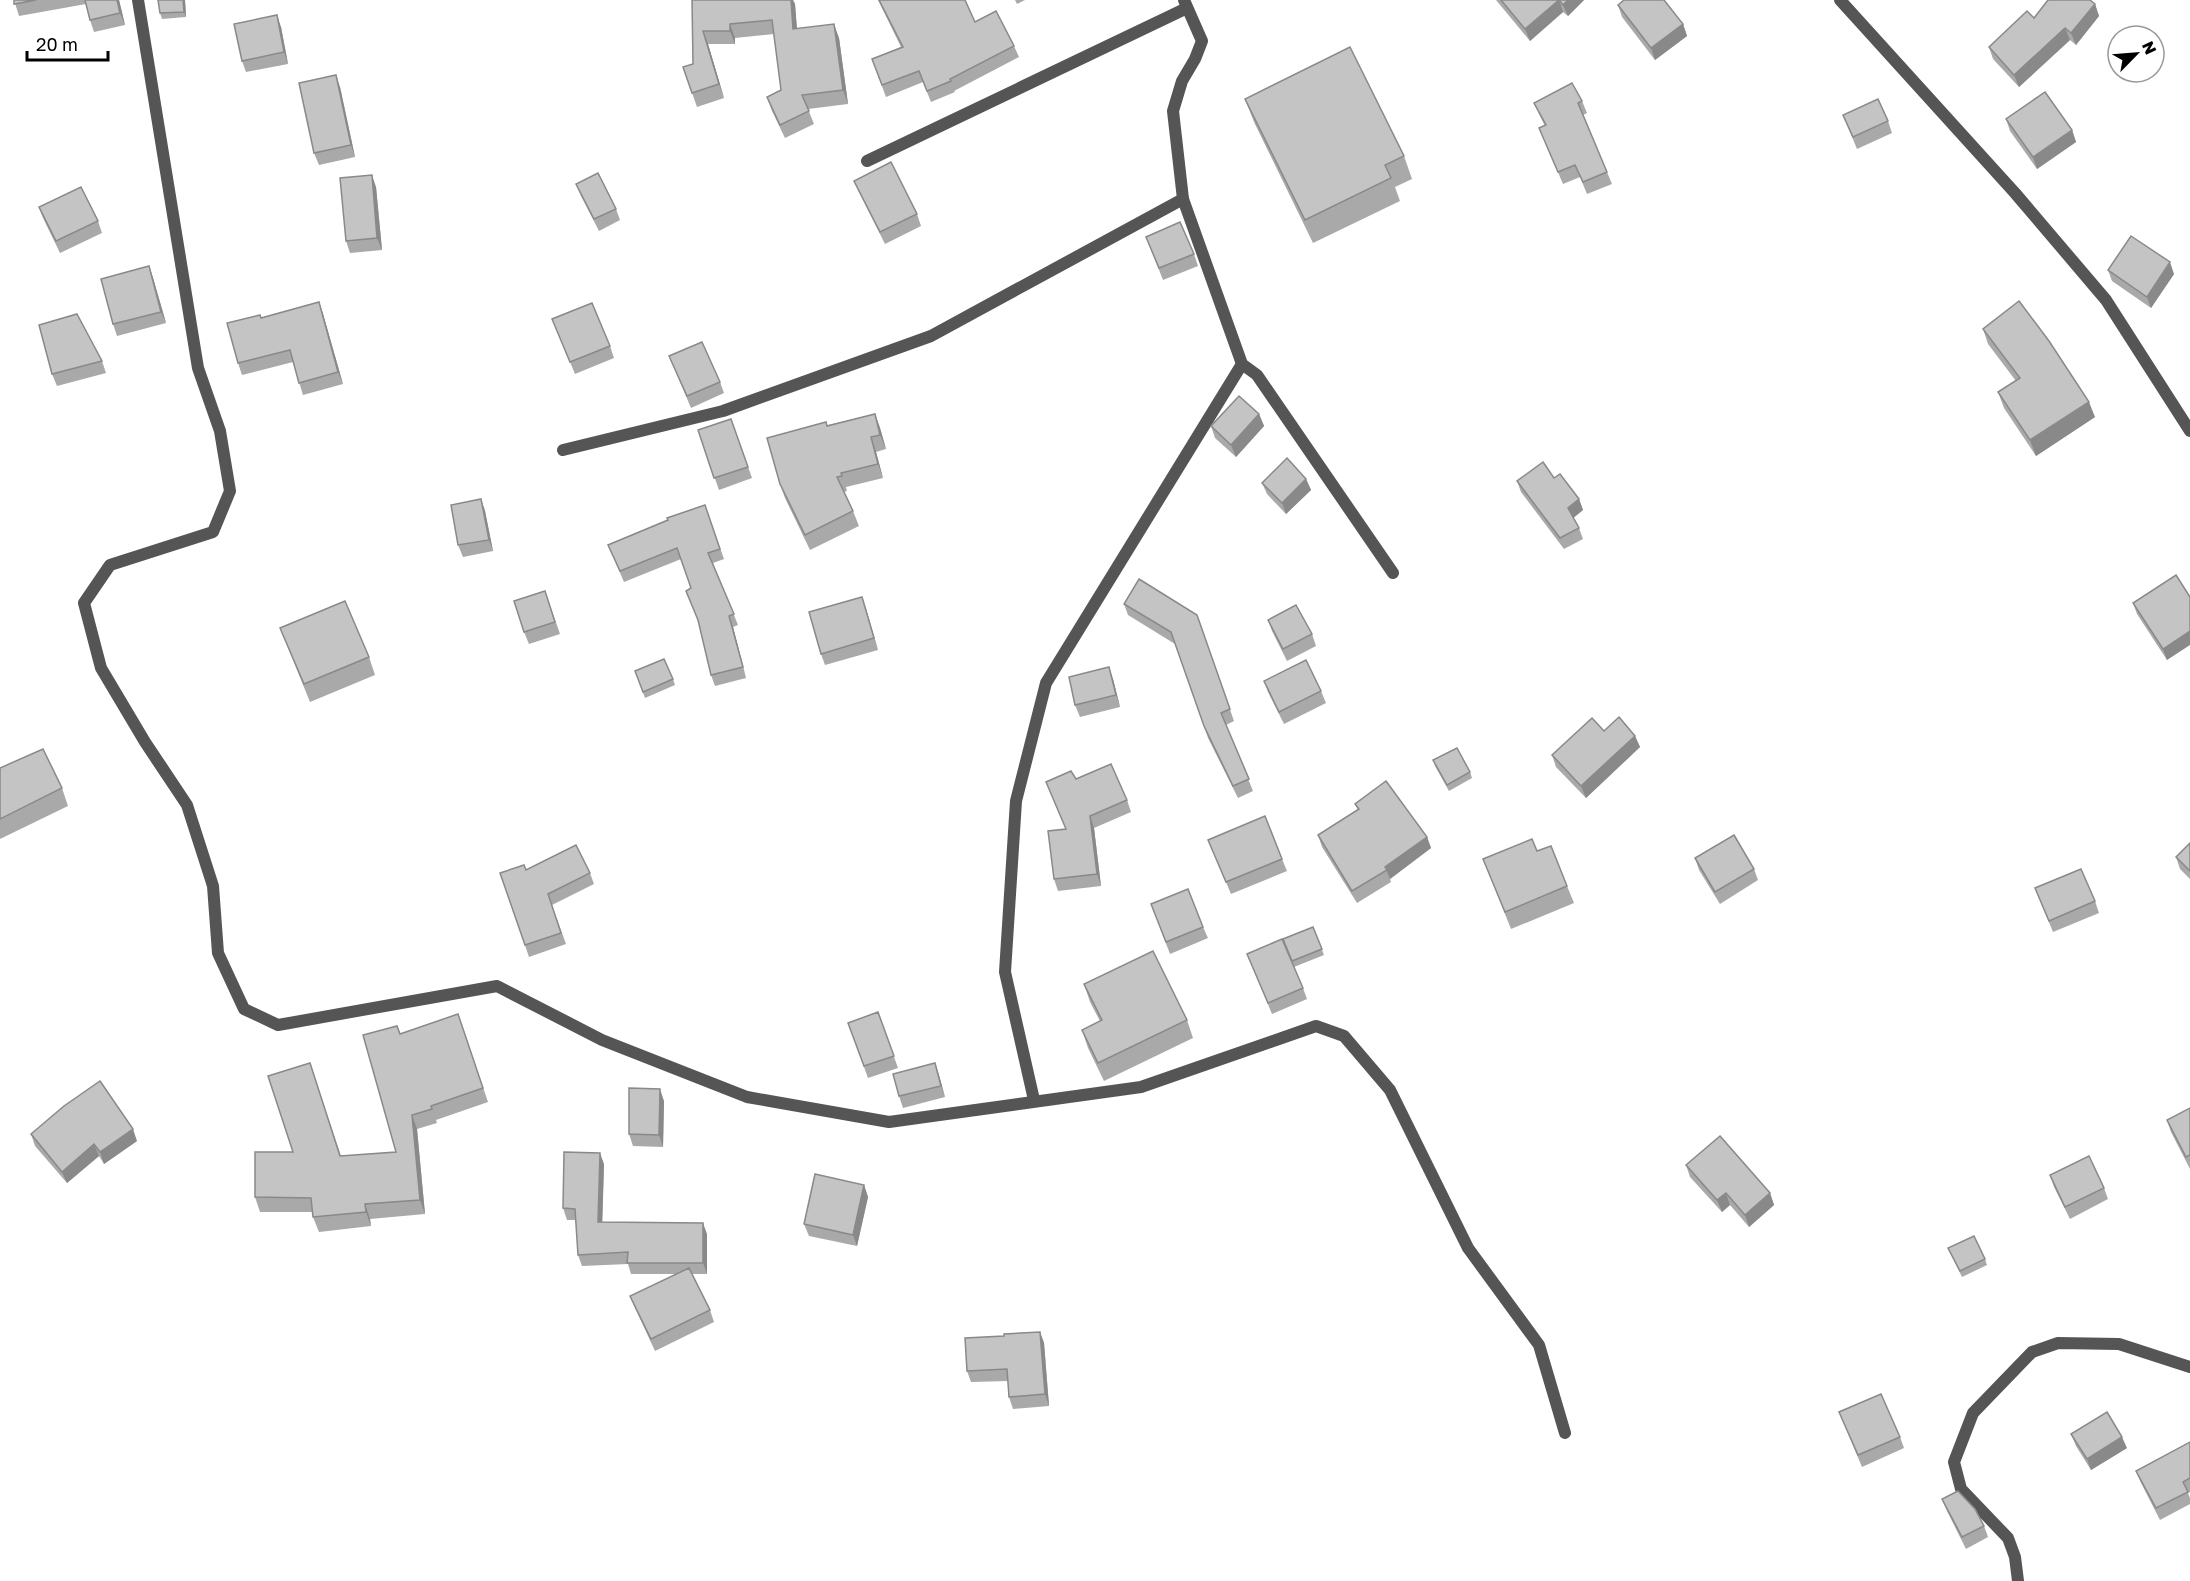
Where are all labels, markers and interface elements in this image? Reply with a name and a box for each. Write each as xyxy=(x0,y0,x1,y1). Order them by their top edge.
scale bar xyxy=(27,24,108,62)
north arrow xyxy=(2106,24,2166,84)
text: 20 m xyxy=(36,33,78,55)
text: N xyxy=(2138,38,2161,57)

